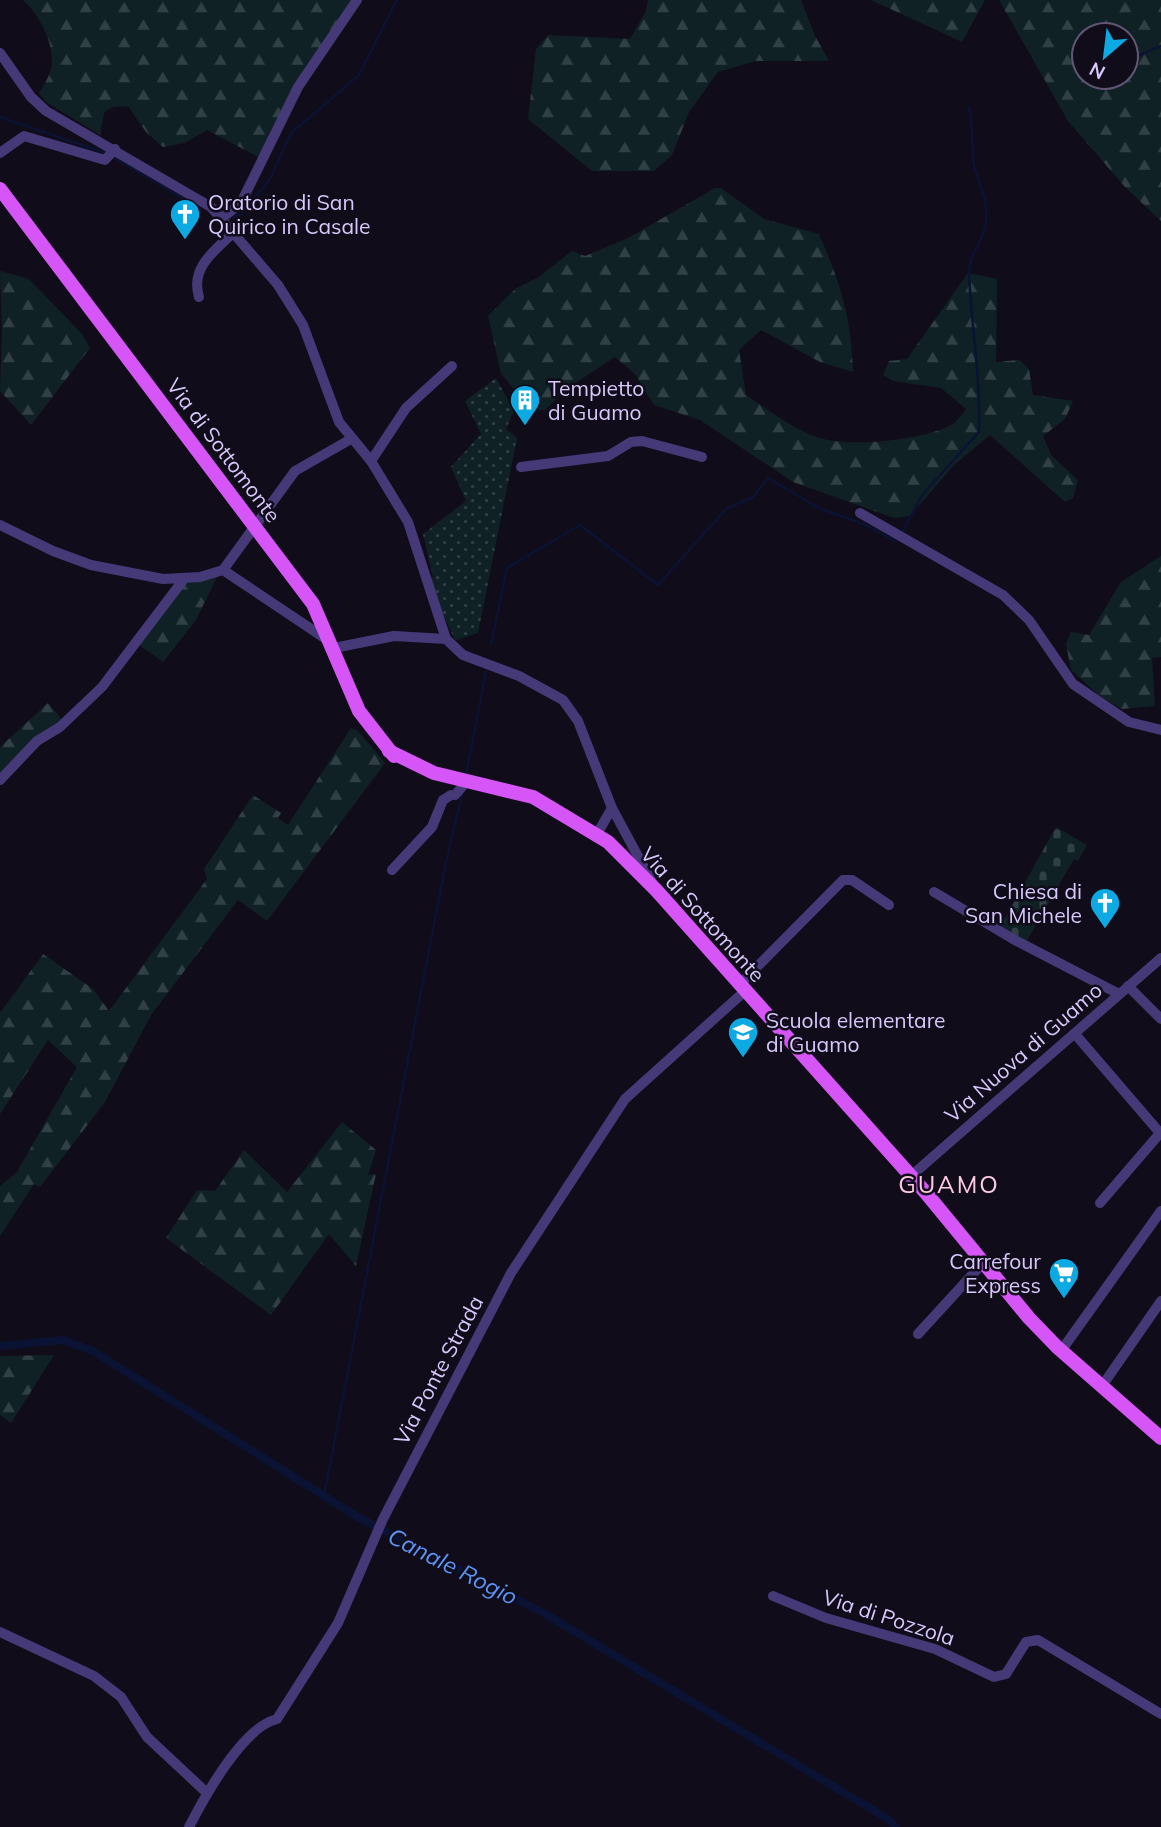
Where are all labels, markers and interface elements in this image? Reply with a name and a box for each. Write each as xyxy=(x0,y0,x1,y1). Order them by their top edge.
north arrow xyxy=(1070,21,1140,91)
text: N xyxy=(1085,57,1109,85)
place label: Oratorio di San Quirico in Casale xyxy=(208,189,370,239)
church icon: Oratorio di San Quirico in Casale xyxy=(168,197,202,241)
street label: Via di Sottomonte xyxy=(161,373,287,527)
place label: Tempietto di Guamo xyxy=(548,375,644,425)
building icon: Tempietto di Guamo xyxy=(508,383,542,427)
street label: Via di Sottomonte xyxy=(635,841,771,987)
place label: Chiesa di San Michele xyxy=(965,878,1082,928)
church icon: Chiesa di San Michele xyxy=(1088,886,1122,930)
street label: Via Nuova di Guamo xyxy=(939,977,1107,1127)
place label: Scuola elementare di Guamo xyxy=(766,1007,946,1057)
school or university icon: Scuola elementare di Guamo xyxy=(726,1015,760,1059)
district label: GUAMO xyxy=(898,1169,1000,1199)
place label: Carrefour Express xyxy=(949,1248,1041,1298)
supermarket icon: Carrefour Express xyxy=(1047,1256,1081,1300)
street label: Via Ponte Strada xyxy=(388,1291,488,1449)
water label: Canale Rogio xyxy=(383,1521,523,1611)
street label: Via di Pozzola xyxy=(820,1583,958,1651)

